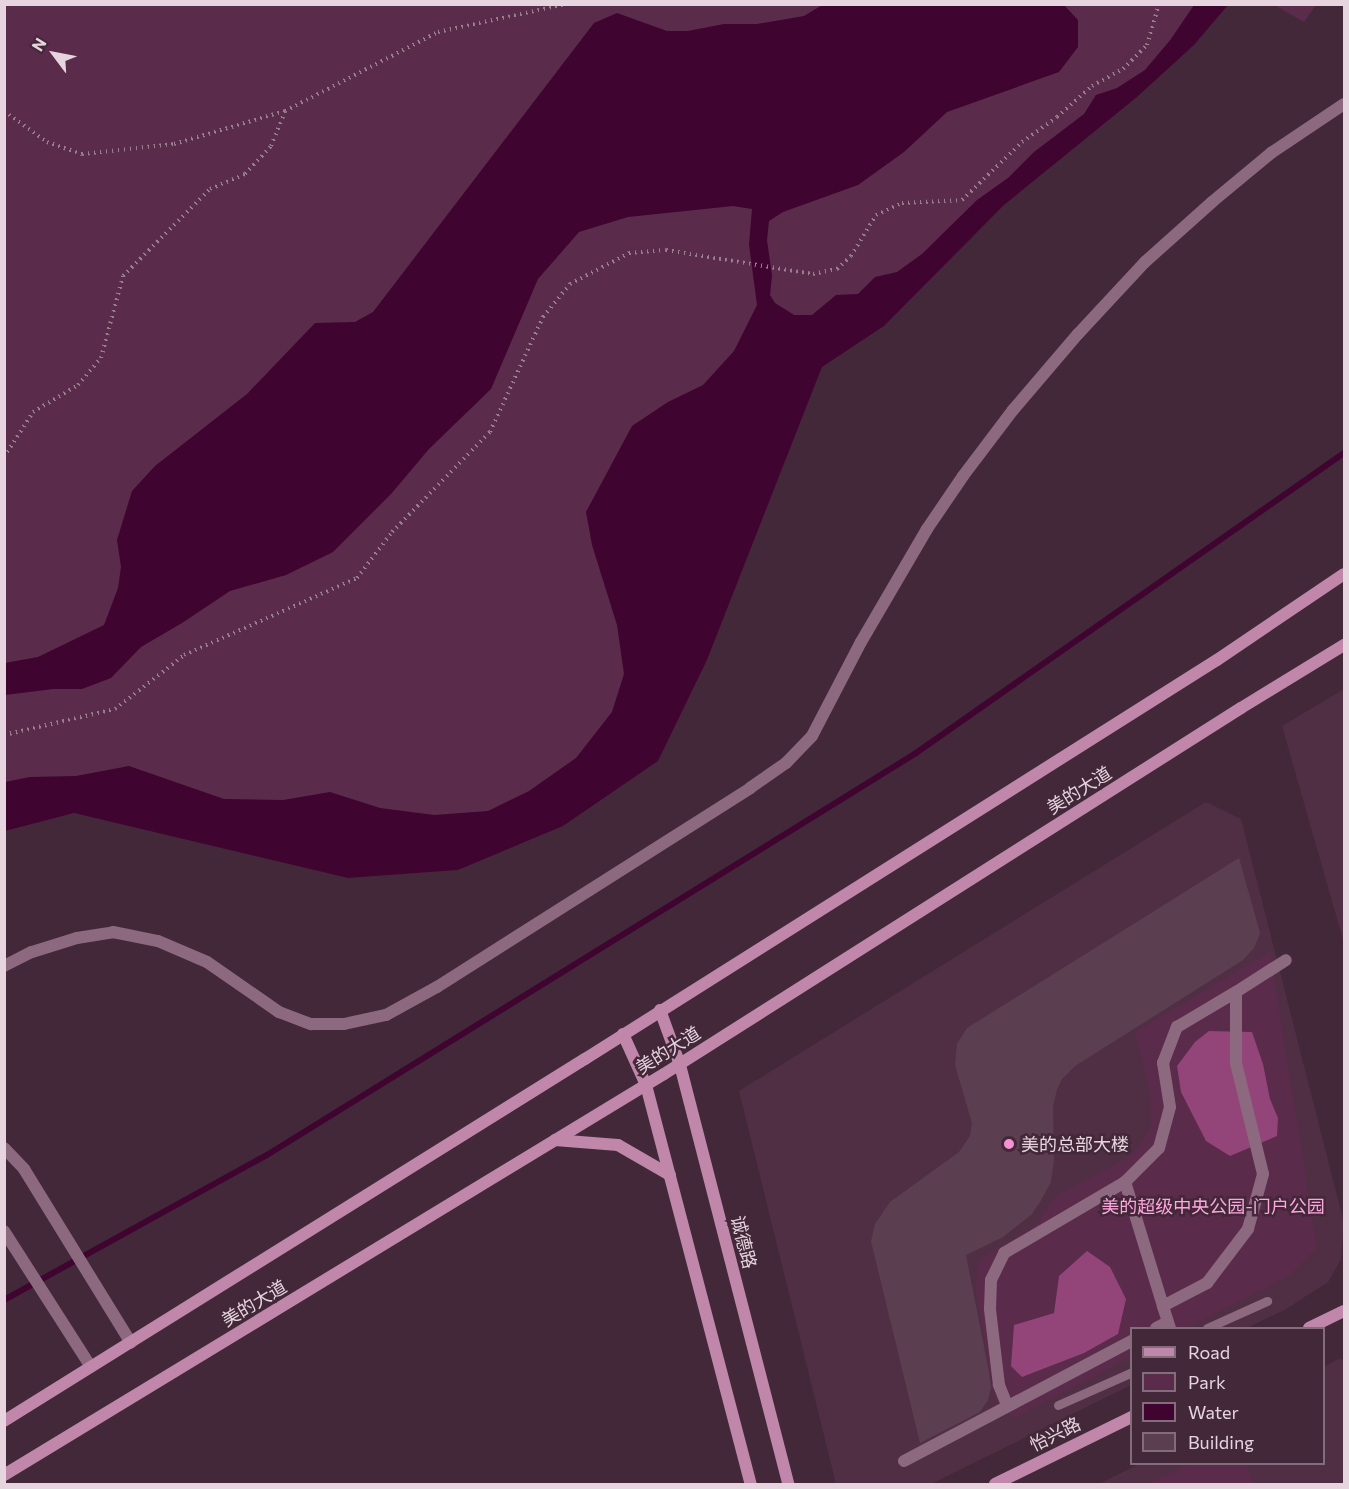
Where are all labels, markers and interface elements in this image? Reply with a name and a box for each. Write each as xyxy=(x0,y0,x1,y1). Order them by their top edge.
north arrow xyxy=(24,24,84,84)
text: N xyxy=(27,34,50,54)
street label: 美的大道 xyxy=(1043,762,1115,818)
street label: 美的大道 xyxy=(632,1022,704,1078)
place label: 美的总部大楼 xyxy=(1021,1133,1129,1155)
marker: 美的总部大楼 xyxy=(1002,1137,1016,1151)
park label: 美的超级中央公园-门户公园 xyxy=(1101,1195,1325,1217)
street label: 诚德路 xyxy=(727,1213,761,1271)
street label: 美的大道 xyxy=(218,1275,290,1331)
legend xyxy=(1130,1327,1325,1465)
text: Road xyxy=(1188,1341,1230,1363)
text: Park xyxy=(1188,1371,1226,1393)
text: Water xyxy=(1188,1401,1239,1423)
street label: 怡兴路 xyxy=(1026,1412,1084,1456)
text: Building xyxy=(1188,1431,1254,1453)

